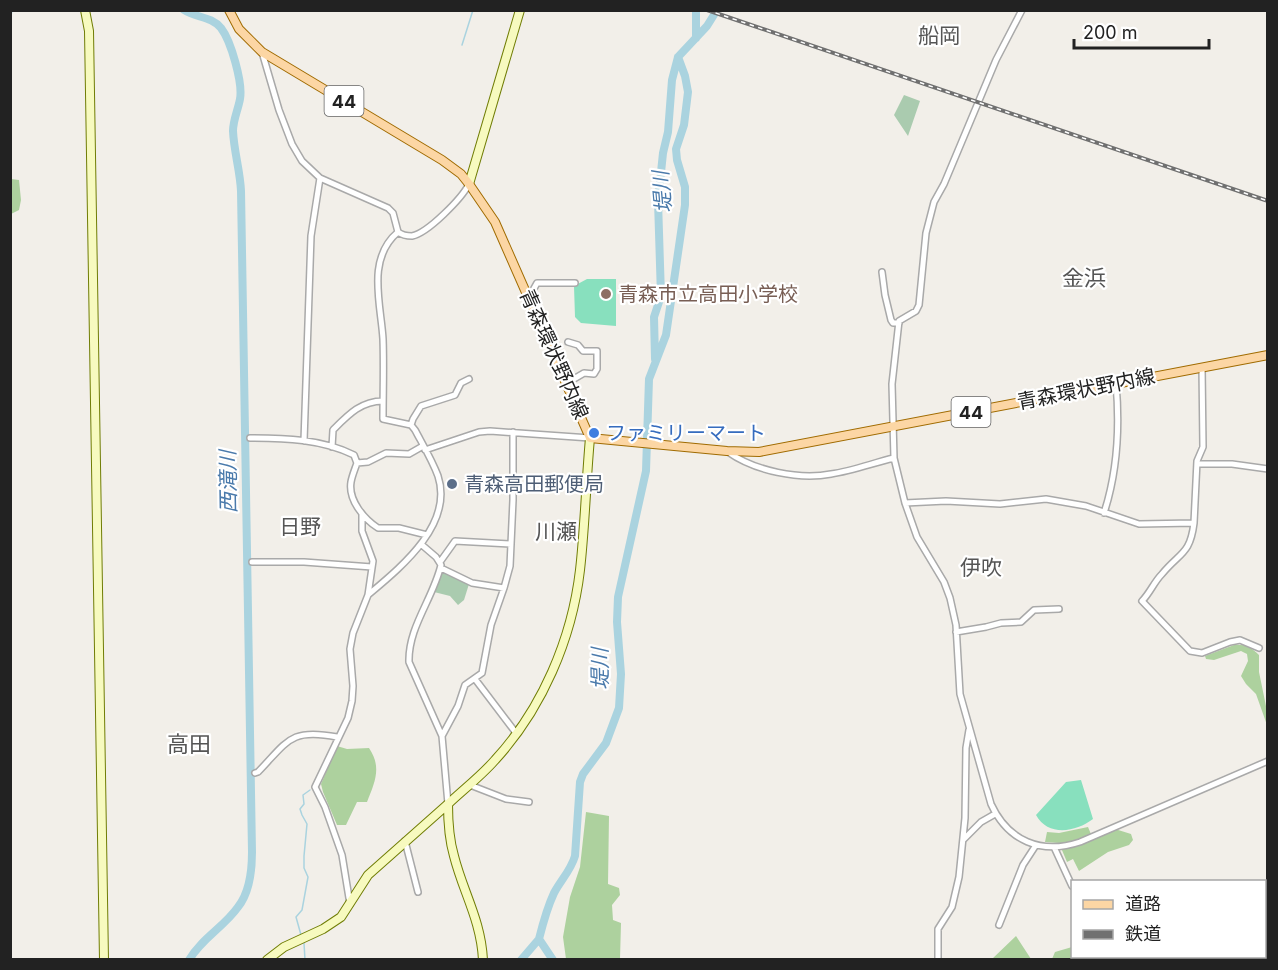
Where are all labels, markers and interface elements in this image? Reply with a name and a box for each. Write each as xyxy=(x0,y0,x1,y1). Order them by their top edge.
scale bar xyxy=(1074,12,1209,50)
text: 200 m xyxy=(1083,22,1138,43)
district label: 船岡 xyxy=(918,23,960,48)
road number: 44 xyxy=(324,86,364,116)
water label: 堤川 xyxy=(648,168,676,214)
district label: 金浜 xyxy=(1062,265,1106,291)
place label: 青森市立高田小学校 xyxy=(618,282,798,306)
street label: 青森環状野内線 xyxy=(515,285,593,423)
marker: 青森市立高田小学校 xyxy=(599,287,613,301)
street label: 青森環状野内線 xyxy=(1015,364,1157,414)
road number: 44 xyxy=(952,397,990,427)
place label: ファミリーマート xyxy=(606,421,766,445)
marker: ファミリーマート xyxy=(587,426,601,440)
water label: 西滝川 xyxy=(215,448,241,514)
place label: 青森高田郵便局 xyxy=(464,472,604,496)
marker: 青森高田郵便局 xyxy=(445,477,459,491)
district label: 日野 xyxy=(279,514,321,539)
district label: 川瀬 xyxy=(535,519,577,544)
district label: 伊吹 xyxy=(960,555,1002,580)
water label: 堤川 xyxy=(587,646,613,690)
district label: 高田 xyxy=(167,731,211,757)
legend xyxy=(1071,880,1266,958)
text: 道路 xyxy=(1125,893,1161,914)
text: 鉄道 xyxy=(1125,923,1161,944)

